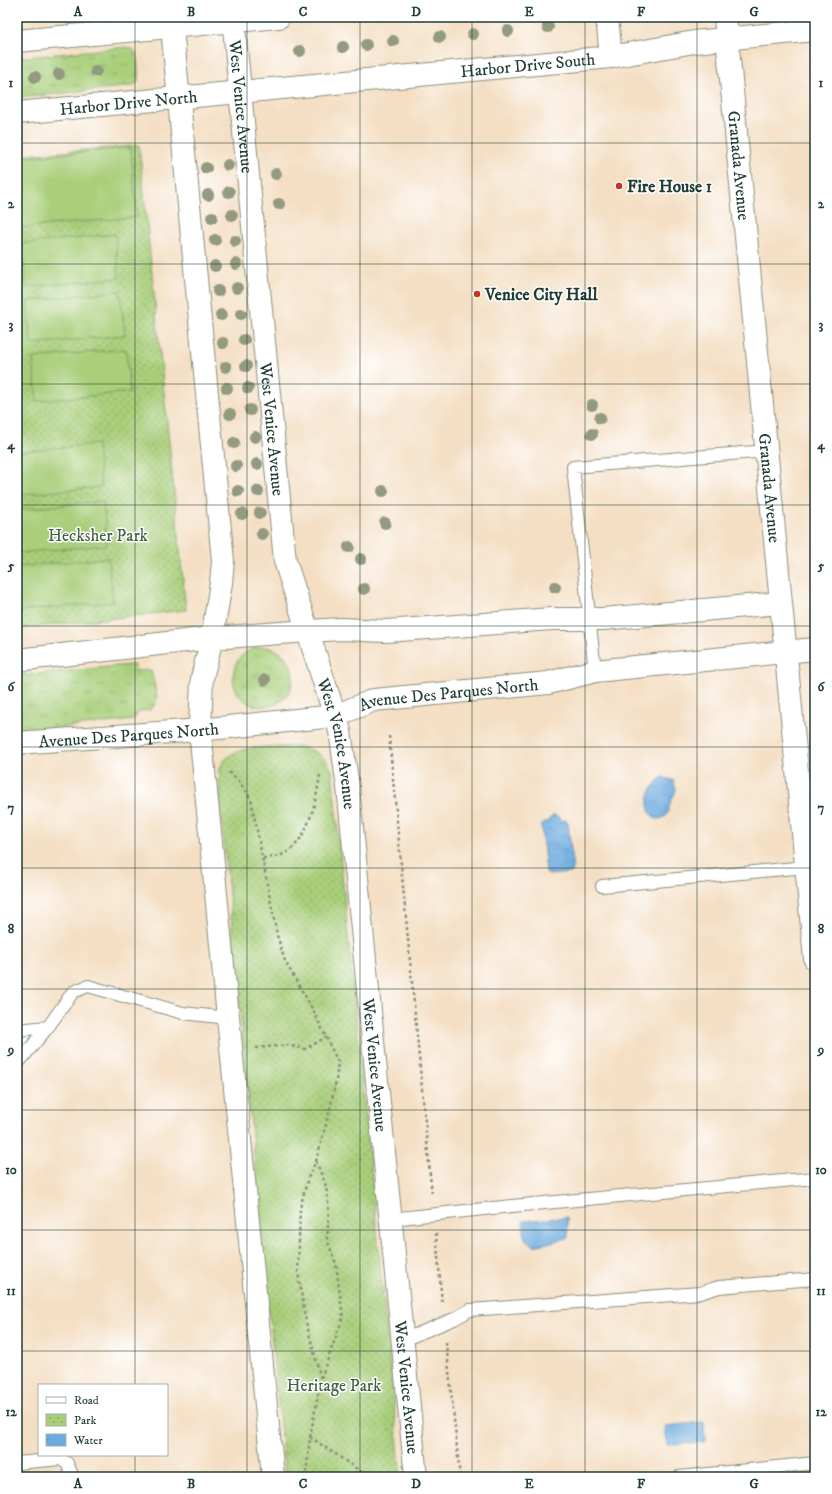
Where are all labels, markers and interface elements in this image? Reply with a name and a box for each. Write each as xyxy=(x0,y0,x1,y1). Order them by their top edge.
text: A xyxy=(73,4,83,20)
text: B xyxy=(187,4,195,20)
text: C xyxy=(299,4,308,20)
text: D xyxy=(411,4,421,20)
text: E xyxy=(524,4,534,20)
text: F xyxy=(637,4,646,20)
text: G xyxy=(749,4,759,20)
street label: West Venice Avenue xyxy=(223,38,258,174)
street label: Harbor Drive South xyxy=(459,49,596,83)
text: 1 xyxy=(9,75,14,91)
text: 1 xyxy=(819,75,824,91)
street label: Harbor Drive North xyxy=(59,86,198,121)
street label: Granada Avenue xyxy=(722,110,754,221)
place label: Fire House 1 xyxy=(627,176,712,198)
marker: Fire House 1 xyxy=(614,181,624,191)
text: 2 xyxy=(8,196,15,212)
text: 2 xyxy=(818,196,825,212)
place label: Venice City Hall xyxy=(484,284,598,306)
marker: Venice City Hall xyxy=(472,289,482,299)
text: 3 xyxy=(9,317,14,333)
text: 3 xyxy=(819,317,824,333)
street label: West Venice Avenue xyxy=(254,361,289,497)
street label: Granada Avenue xyxy=(753,432,785,544)
text: 4 xyxy=(6,437,15,454)
text: 4 xyxy=(816,437,825,454)
park label: Hecksher Park xyxy=(48,525,149,547)
text: 5 xyxy=(7,558,15,574)
text: 5 xyxy=(817,558,825,574)
street label: Avenue Des Parques North xyxy=(356,674,539,717)
street label: West Venice Avenue xyxy=(311,675,360,810)
text: 6 xyxy=(8,679,16,695)
text: 6 xyxy=(818,679,826,695)
street label: Avenue Des Parques North xyxy=(38,718,220,753)
text: 7 xyxy=(8,800,15,816)
text: 7 xyxy=(818,800,825,816)
text: 8 xyxy=(8,921,15,937)
text: 8 xyxy=(818,921,825,937)
street label: West Venice Avenue xyxy=(357,996,392,1133)
text: 9 xyxy=(7,1042,14,1058)
text: 9 xyxy=(817,1042,824,1058)
text: 10 xyxy=(5,1162,17,1178)
text: 10 xyxy=(815,1162,827,1178)
text: 11 xyxy=(6,1283,16,1299)
text: 11 xyxy=(816,1283,826,1299)
street label: West Venice Avenue xyxy=(389,1319,424,1455)
park label: Heritage Park xyxy=(286,1375,382,1397)
legend xyxy=(38,1384,168,1456)
text: Road xyxy=(74,1393,99,1408)
text: 12 xyxy=(5,1404,17,1420)
text: 12 xyxy=(815,1404,827,1420)
text: Park xyxy=(74,1413,96,1428)
text: Water xyxy=(73,1433,103,1448)
text: A xyxy=(73,1476,83,1492)
text: B xyxy=(187,1476,195,1492)
text: C xyxy=(299,1476,308,1492)
text: D xyxy=(411,1476,421,1492)
text: E xyxy=(524,1476,534,1492)
text: F xyxy=(637,1476,646,1492)
text: G xyxy=(749,1476,759,1492)

